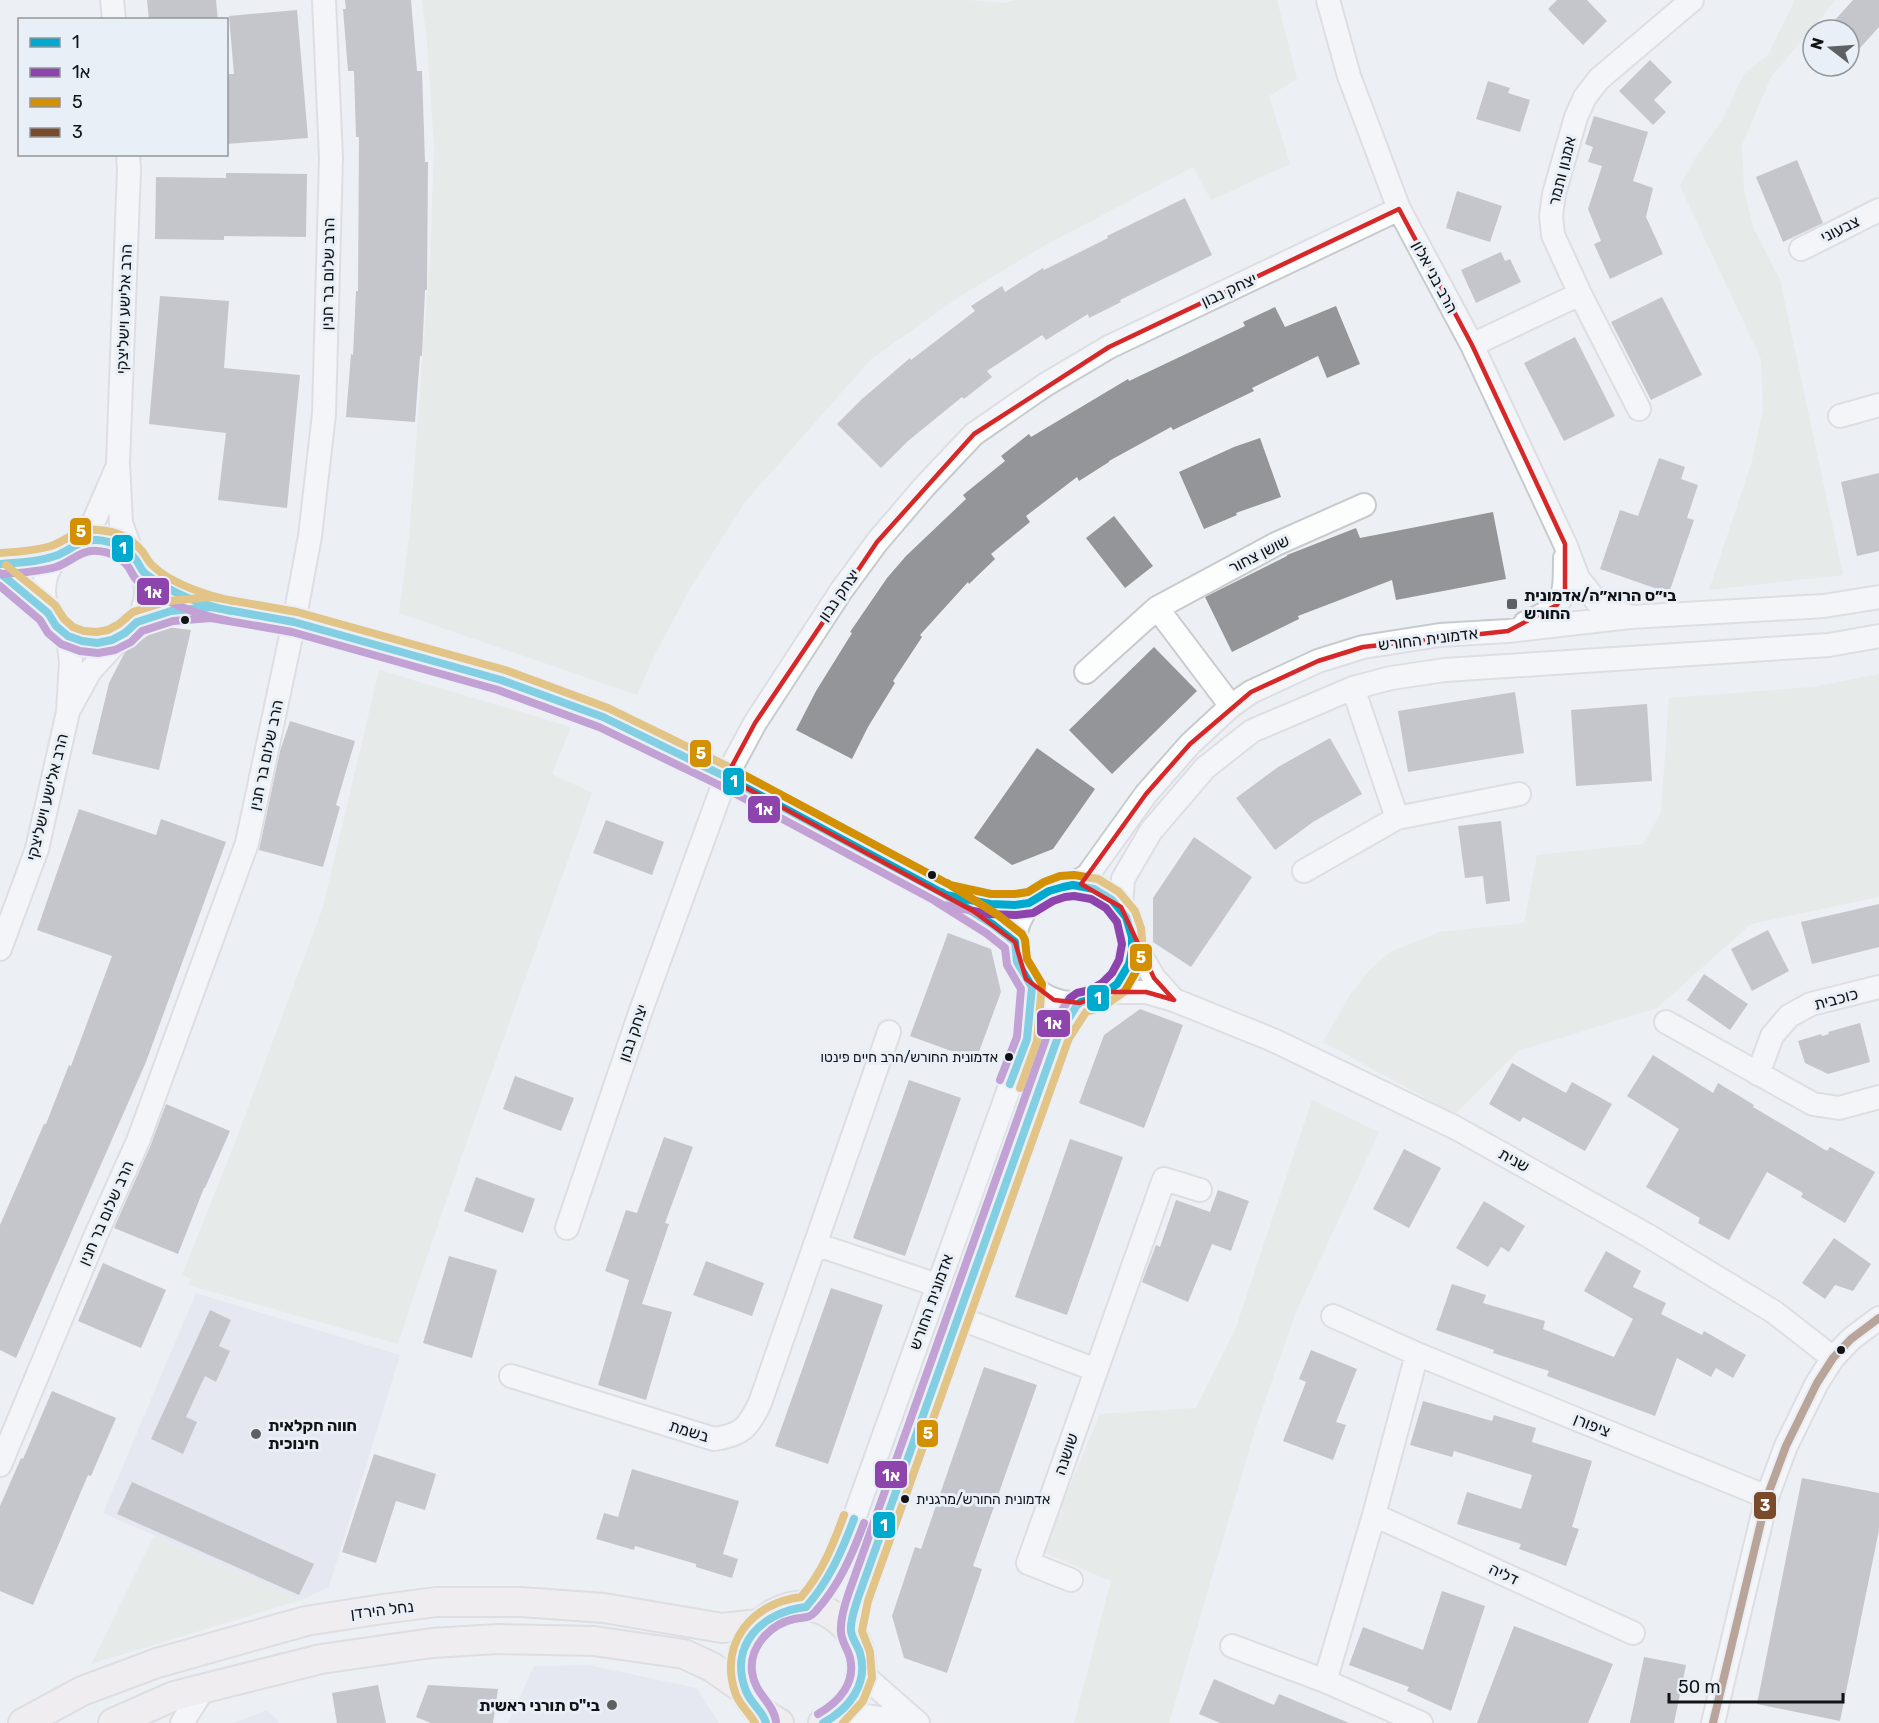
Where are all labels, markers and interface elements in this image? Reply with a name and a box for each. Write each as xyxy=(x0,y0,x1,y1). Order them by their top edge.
legend xyxy=(18,18,228,156)
north arrow xyxy=(1801,18,1861,78)
text: 1 xyxy=(72,31,80,53)
text: N xyxy=(1806,35,1828,52)
text: 1א xyxy=(72,61,90,83)
text: 5 xyxy=(72,91,83,113)
text: 3 xyxy=(72,121,83,143)
street label: אמנון ותמר xyxy=(1544,134,1580,208)
street label: צבעוני xyxy=(1818,212,1862,246)
street label: הרב שלום בר חנין xyxy=(318,217,338,331)
street label: הרב בני אלון xyxy=(1408,238,1462,316)
street label: הרב אלישע וישליצקי xyxy=(112,244,136,374)
street label: יצחק נבון xyxy=(1198,269,1260,311)
line badge: 5 xyxy=(69,517,92,546)
text: 5 xyxy=(76,522,86,541)
street label: שושן צחור xyxy=(1225,531,1293,577)
line badge: 1 xyxy=(111,534,134,563)
text: 1 xyxy=(119,539,127,558)
street label: יצחק נבון xyxy=(814,565,864,625)
line badge: 1א xyxy=(136,577,170,606)
text: 1א xyxy=(144,583,162,602)
place label: בי״ס הרוא״ה/אדמונית החורש xyxy=(1524,586,1676,623)
marker: בי״ס הרוא״ה/אדמונית החורש xyxy=(1505,597,1519,611)
unlabelled marker xyxy=(179,614,191,626)
street label: אדמונית החורש xyxy=(1377,623,1479,655)
street label: הרב שלום בר חנין xyxy=(245,698,287,812)
street label: הרב אלישע וישליצקי xyxy=(22,732,72,862)
line badge: 5 xyxy=(689,739,712,768)
text: 5 xyxy=(696,744,706,763)
line badge: 1 xyxy=(722,767,745,796)
text: 1 xyxy=(730,772,738,791)
line badge: 1א xyxy=(747,795,781,824)
text: 1א xyxy=(755,800,773,819)
unlabelled marker xyxy=(926,869,938,881)
line badge: 5 xyxy=(1129,943,1153,972)
text: 5 xyxy=(1136,948,1146,967)
line badge: 1 xyxy=(1086,984,1110,1012)
street label: כוכבית xyxy=(1812,984,1860,1014)
text: 1 xyxy=(1094,989,1102,1008)
street label: יצחק נבון xyxy=(614,1002,652,1064)
line badge: 1א xyxy=(1036,1009,1071,1038)
text: 1א xyxy=(1044,1014,1062,1033)
place label: אדמונית החורש/הרב חיים פינטו xyxy=(821,1049,998,1066)
marker: אדמונית החורש/הרב חיים פינטו xyxy=(1003,1051,1015,1063)
street label: שנית xyxy=(1495,1144,1533,1176)
street label: הרב שלום בר חנין xyxy=(74,1158,138,1268)
street label: אדמונית החורש xyxy=(905,1252,957,1352)
unlabelled marker xyxy=(1835,1344,1847,1356)
street label: ציפורן xyxy=(1571,1409,1613,1441)
place label: חווה חקלאית חינוכית xyxy=(268,1416,357,1453)
street label: בשמת xyxy=(667,1416,711,1446)
line badge: 5 xyxy=(916,1419,939,1448)
text: 5 xyxy=(923,1424,933,1443)
marker: חווה חקלאית חינוכית xyxy=(249,1427,263,1441)
street label: שושנה xyxy=(1050,1431,1082,1477)
line badge: 1א xyxy=(874,1460,908,1489)
text: 1א xyxy=(882,1466,900,1485)
place label: אדמונית החורש/מרגנית xyxy=(916,1491,1050,1508)
line badge: 3 xyxy=(1753,1491,1777,1520)
marker: אדמונית החורש/מרגנית xyxy=(899,1493,911,1505)
text: 3 xyxy=(1760,1496,1770,1515)
line badge: 1 xyxy=(872,1511,896,1539)
text: 1 xyxy=(880,1516,888,1535)
street label: דליה xyxy=(1486,1559,1522,1589)
street label: נחל הירדן xyxy=(349,1597,415,1623)
scale bar xyxy=(1669,1666,1843,1704)
text: 50 m xyxy=(1678,1676,1721,1698)
place label: בי"ס תורני ראשית xyxy=(479,1696,600,1715)
marker: בי"ס תורני ראשית xyxy=(605,1698,619,1712)

